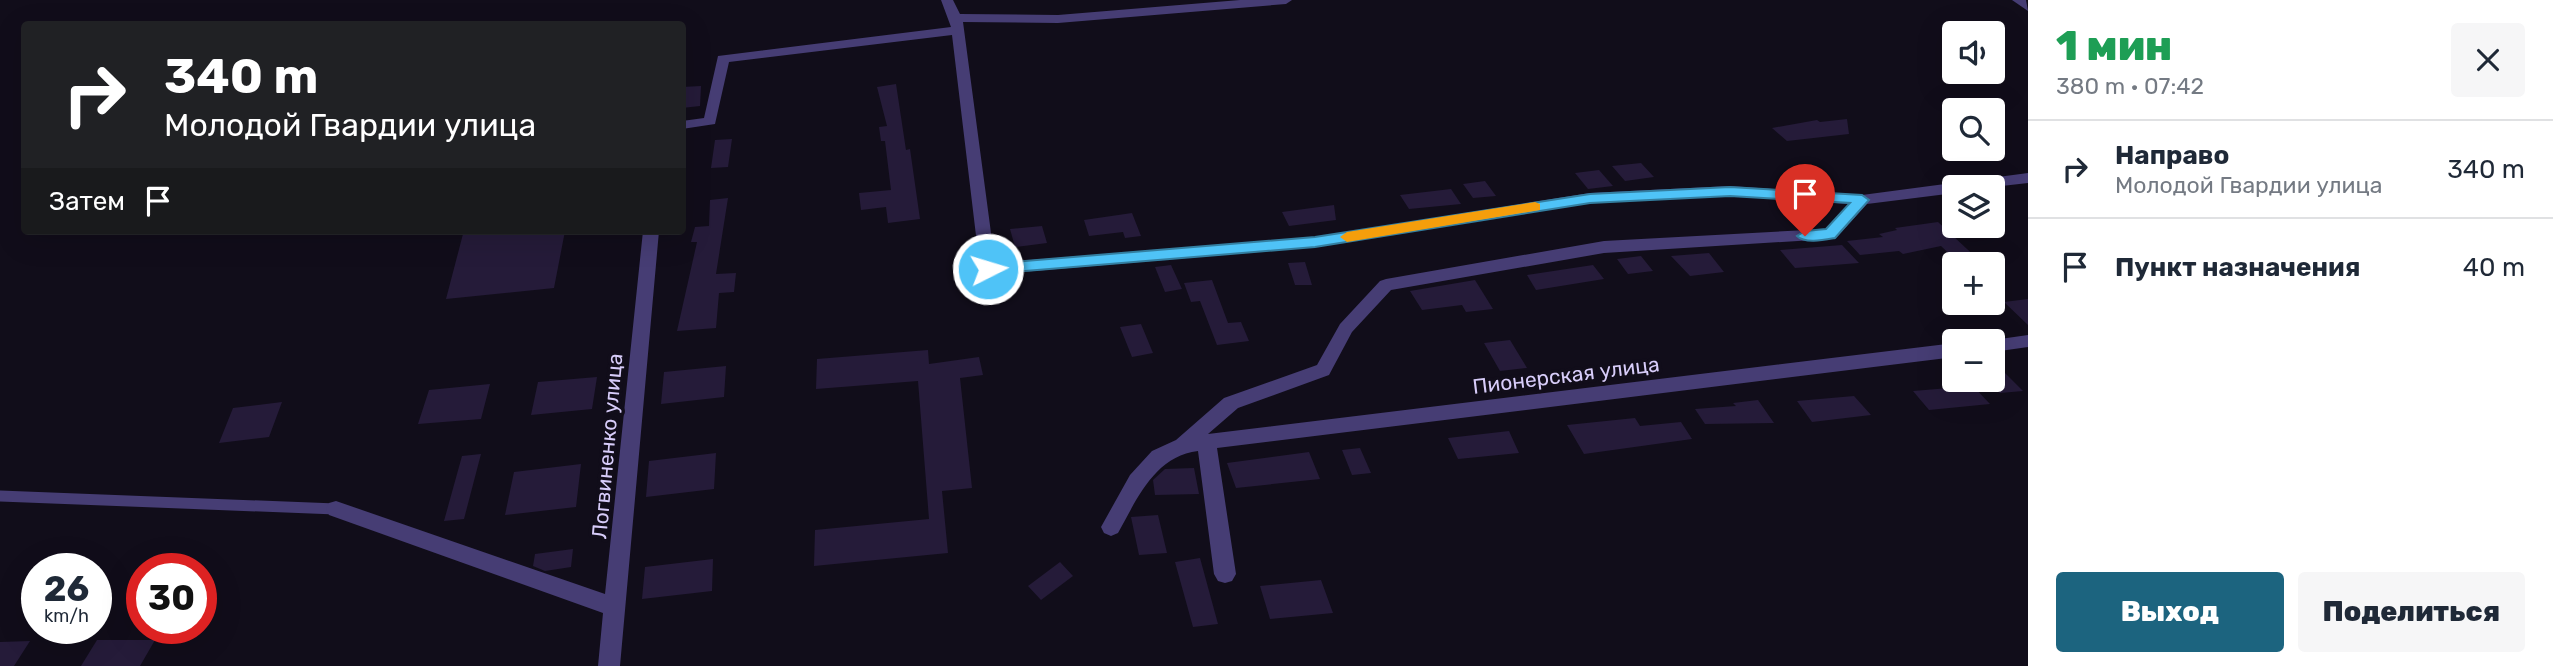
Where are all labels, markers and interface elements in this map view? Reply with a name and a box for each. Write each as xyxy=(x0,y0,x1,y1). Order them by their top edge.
map controls xyxy=(1942,21,2005,392)
button: sound xyxy=(1942,21,2005,84)
text: 1 мин xyxy=(2056,21,2172,71)
button: close xyxy=(2451,23,2525,97)
text: 340 m xyxy=(164,47,318,105)
icon: right xyxy=(49,49,140,140)
text: 380 m · 07:42 xyxy=(2056,72,2204,100)
button: search xyxy=(1942,98,2005,161)
text: Молодой Гвардии улица xyxy=(164,106,536,144)
text: Направо xyxy=(2115,140,2229,171)
icon: right xyxy=(2056,150,2094,188)
text: 340 m xyxy=(2447,154,2525,185)
pin xyxy=(1775,164,1835,236)
text: Молодой Гвардии улица xyxy=(2115,171,2382,199)
icon: arrive xyxy=(1786,175,1824,213)
button: layers xyxy=(1942,175,2005,238)
icon: arrive xyxy=(139,182,177,220)
text: Затем xyxy=(49,186,125,217)
position arrow xyxy=(951,232,1025,306)
icon: arrive xyxy=(2056,248,2094,286)
button: + xyxy=(1942,252,2005,315)
text: Пункт назначения xyxy=(2115,252,2360,283)
text: 40 m xyxy=(2463,252,2525,283)
button: − xyxy=(1942,329,2005,392)
street label: Пионерская улица xyxy=(1471,351,1661,399)
street label: Логвиненко улица xyxy=(586,352,628,540)
speed limit sign: 30 xyxy=(126,553,217,644)
text: 26 xyxy=(44,568,89,610)
button: Выход xyxy=(2056,572,2284,652)
button: Поделиться xyxy=(2298,572,2525,652)
text: km/h xyxy=(44,605,89,627)

